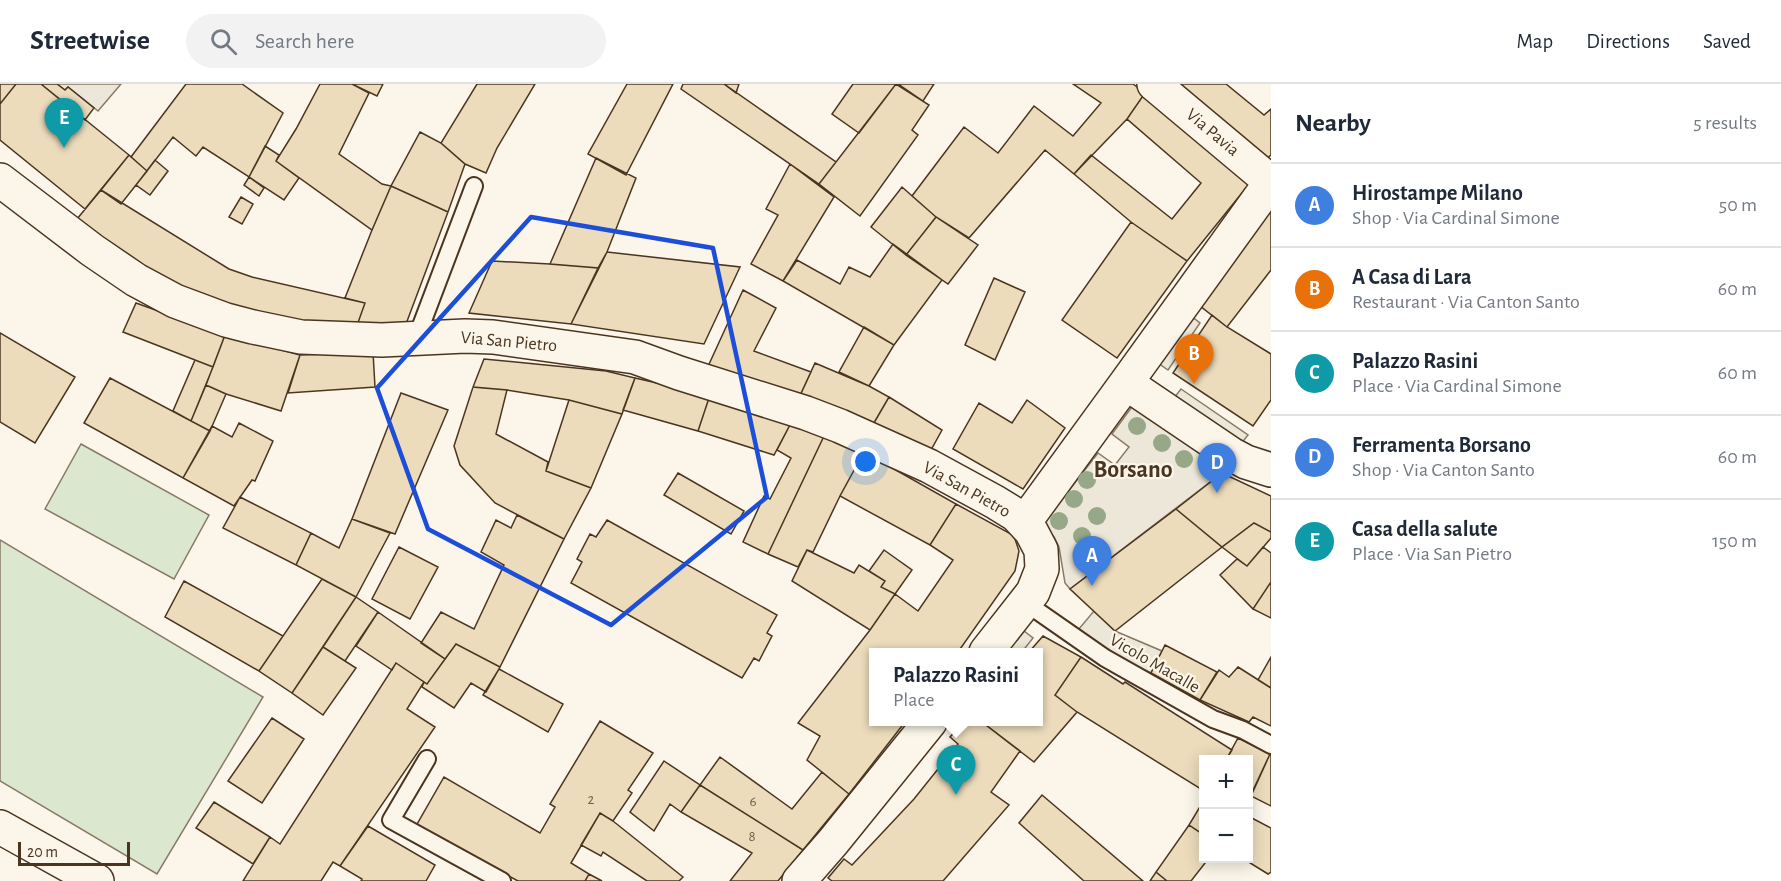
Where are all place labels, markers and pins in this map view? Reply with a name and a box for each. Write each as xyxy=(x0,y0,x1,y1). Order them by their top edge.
pin: E xyxy=(44,98,84,148)
pin: B xyxy=(1174,334,1214,384)
pin: D xyxy=(1198,444,1236,493)
pin: A xyxy=(1072,536,1112,586)
pin: C xyxy=(936,746,976,795)

